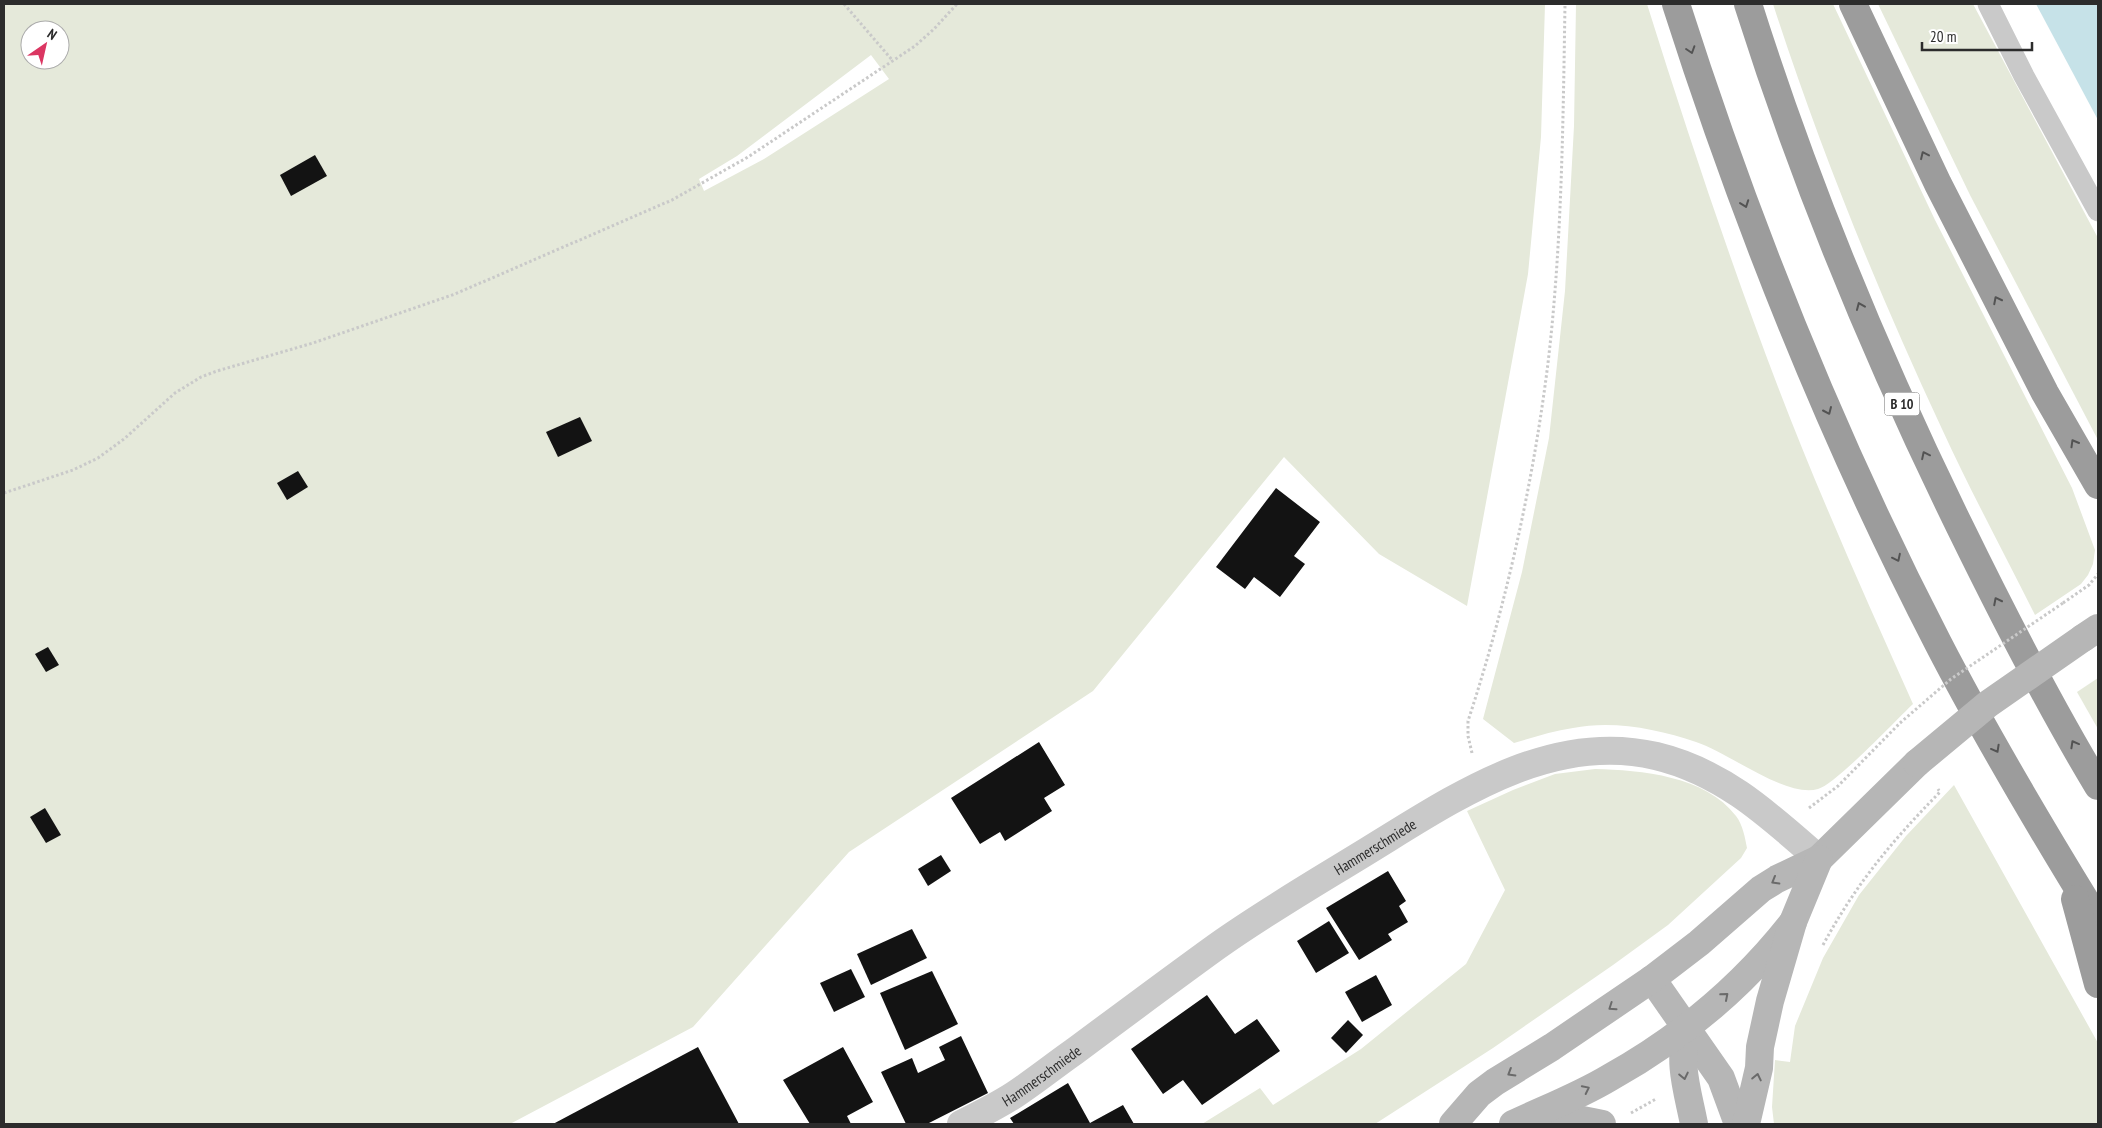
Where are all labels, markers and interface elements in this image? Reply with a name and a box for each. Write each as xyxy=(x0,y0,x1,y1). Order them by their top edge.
north arrow xyxy=(20,20,70,70)
scale bar xyxy=(1922,20,2032,52)
text: N xyxy=(44,25,60,44)
text: 20 m xyxy=(1930,27,1956,46)
one-way arrow xyxy=(1685,46,1695,54)
one-way arrow xyxy=(1920,151,1930,160)
one-way arrow xyxy=(1739,199,1749,207)
one-way arrow xyxy=(1993,296,2003,305)
one-way arrow xyxy=(1856,302,1867,311)
road number: B 10 xyxy=(1884,392,1920,416)
one-way arrow xyxy=(1822,406,1833,415)
one-way arrow xyxy=(2070,439,2080,448)
one-way arrow xyxy=(1921,452,1931,461)
one-way arrow xyxy=(1891,553,1901,562)
one-way arrow xyxy=(1993,597,2003,606)
one-way arrow xyxy=(2070,740,2080,749)
one-way arrow xyxy=(1990,743,2000,752)
street label: Hammerschmiede xyxy=(1330,814,1419,879)
one-way arrow xyxy=(1772,875,1781,885)
one-way arrow xyxy=(1719,993,1728,1002)
one-way arrow xyxy=(1608,1000,1617,1010)
street label: Hammerschmiede xyxy=(998,1041,1085,1110)
one-way arrow xyxy=(1507,1066,1516,1076)
one-way arrow xyxy=(1679,1071,1689,1080)
one-way arrow xyxy=(1751,1072,1761,1081)
one-way arrow xyxy=(1581,1086,1590,1096)

